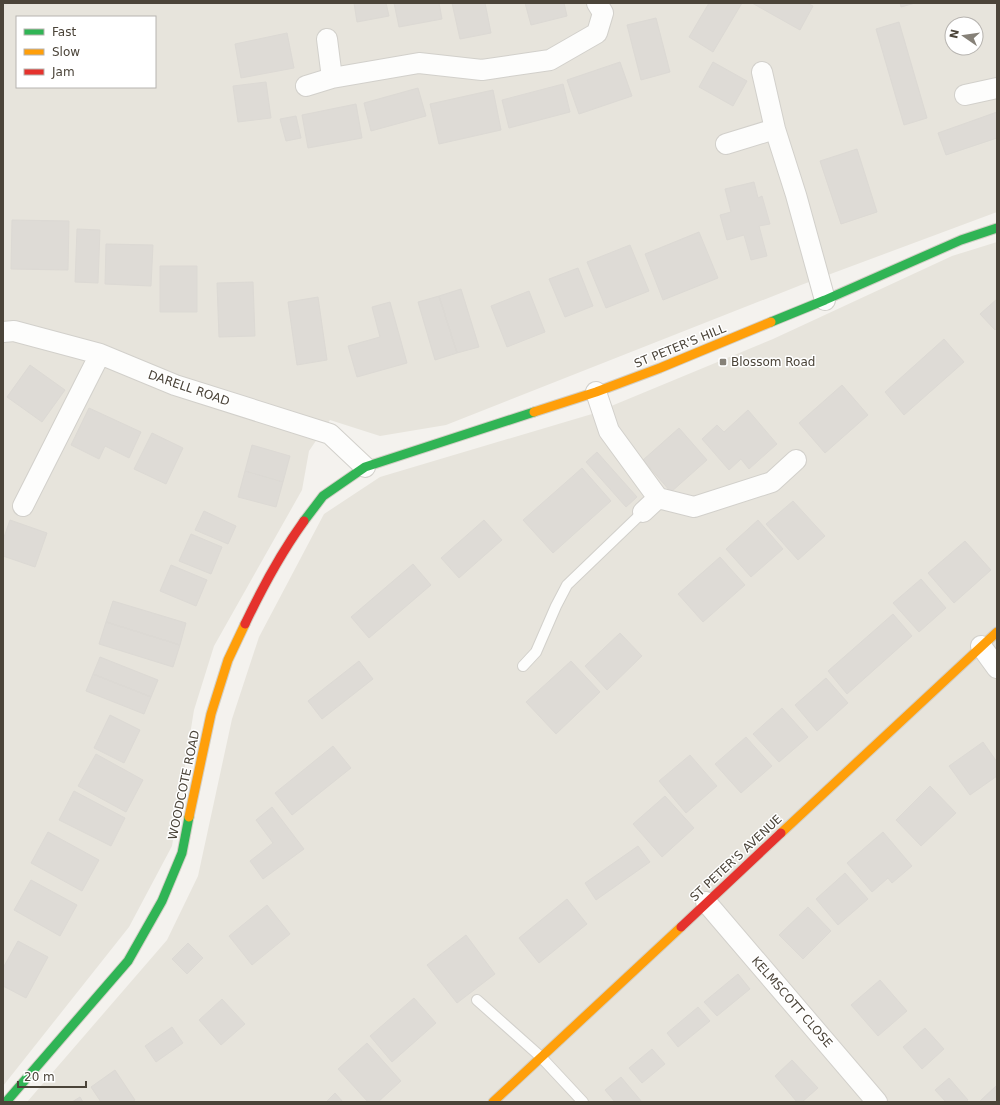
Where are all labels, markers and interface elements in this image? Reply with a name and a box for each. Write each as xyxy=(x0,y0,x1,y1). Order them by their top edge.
legend xyxy=(16,16,156,88)
north arrow xyxy=(944,16,984,56)
text: Fast xyxy=(52,25,76,39)
text: N xyxy=(947,28,962,40)
text: Slow xyxy=(52,45,80,59)
text: Jam xyxy=(51,65,75,79)
street label: ST PETER'S HILL xyxy=(632,321,728,371)
place label: Blossom Road xyxy=(731,355,815,369)
marker: Blossom Road xyxy=(718,357,728,367)
street label: DARELL ROAD xyxy=(146,367,232,409)
street label: WOODCOTE ROAD xyxy=(166,729,202,841)
street label: ST PETER'S AVENUE xyxy=(687,812,785,904)
street label: KELMSCOTT CLOSE xyxy=(749,954,835,1050)
scale bar xyxy=(18,1063,86,1089)
text: 20 m xyxy=(24,1070,55,1084)

